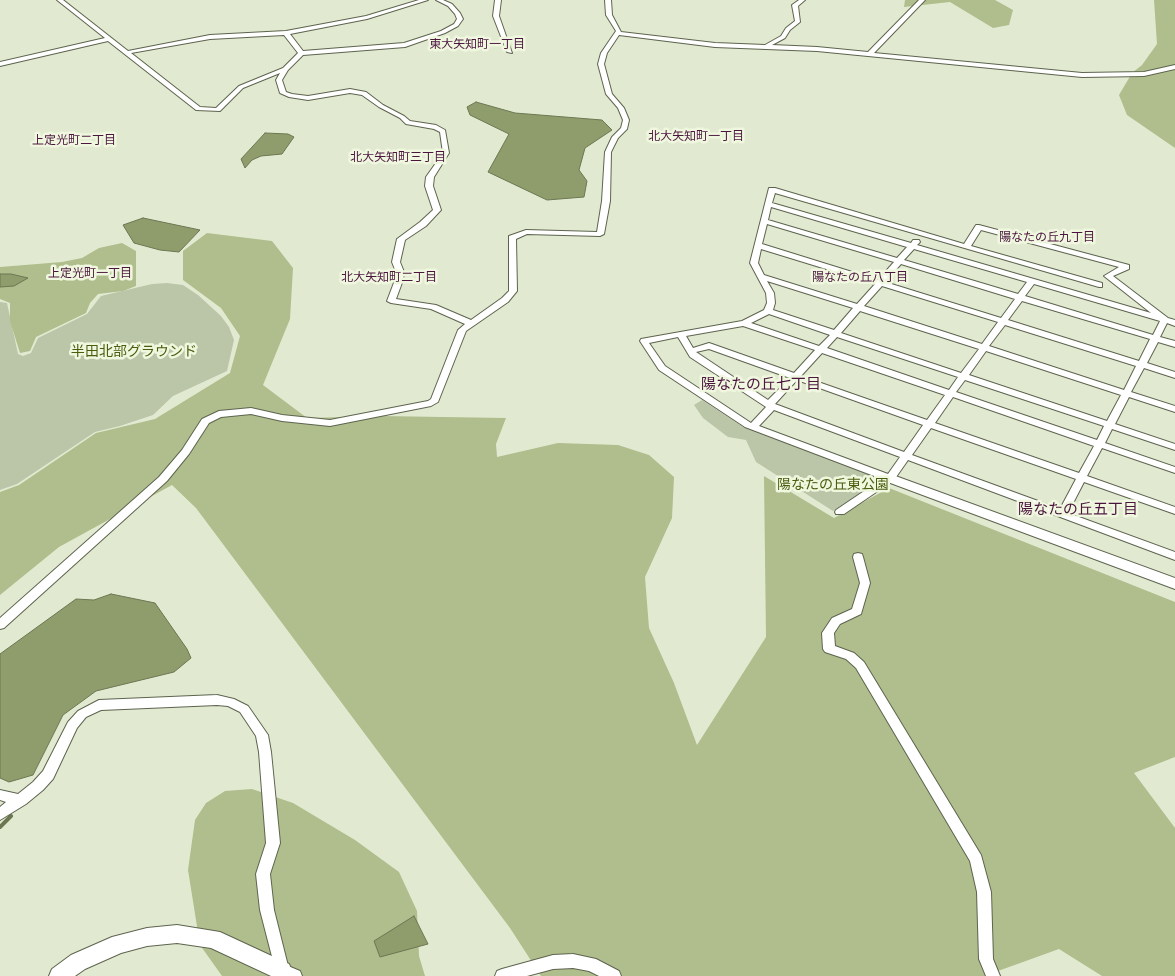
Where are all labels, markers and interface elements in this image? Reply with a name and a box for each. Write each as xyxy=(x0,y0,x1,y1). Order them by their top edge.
district label: 東大矢知町一丁目 xyxy=(429,38,525,52)
district label: 北大矢知町一丁目 xyxy=(648,130,744,144)
district label: 上定光町二丁目 xyxy=(32,134,116,148)
district label: 北大矢知町三丁目 xyxy=(350,151,446,165)
district label: 陽なたの丘九丁目 xyxy=(999,231,1095,245)
district label: 上定光町一丁目 xyxy=(48,267,132,281)
district label: 北大矢知町二丁目 xyxy=(341,271,437,285)
district label: 陽なたの丘八丁目 xyxy=(812,271,908,285)
park label: 半田北部グラウンド xyxy=(71,344,197,360)
district label: 陽なたの丘七丁目 xyxy=(701,376,821,394)
park label: 陽なたの丘東公園 xyxy=(777,477,889,493)
district label: 陽なたの丘五丁目 xyxy=(1018,501,1138,519)

